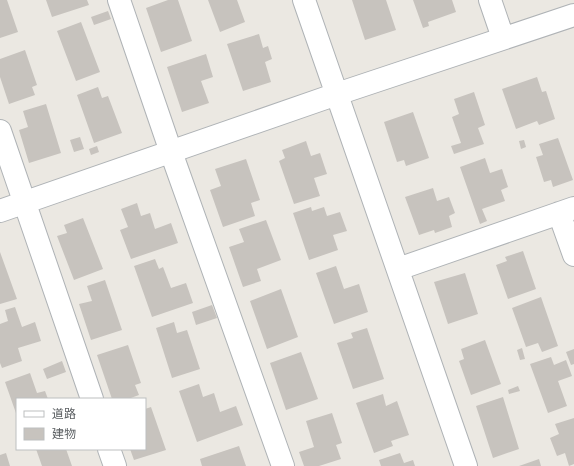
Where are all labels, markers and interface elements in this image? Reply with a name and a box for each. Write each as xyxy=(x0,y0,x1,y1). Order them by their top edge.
legend xyxy=(16,398,146,450)
text: 道路 xyxy=(52,406,76,422)
text: 建物 xyxy=(52,426,76,442)

